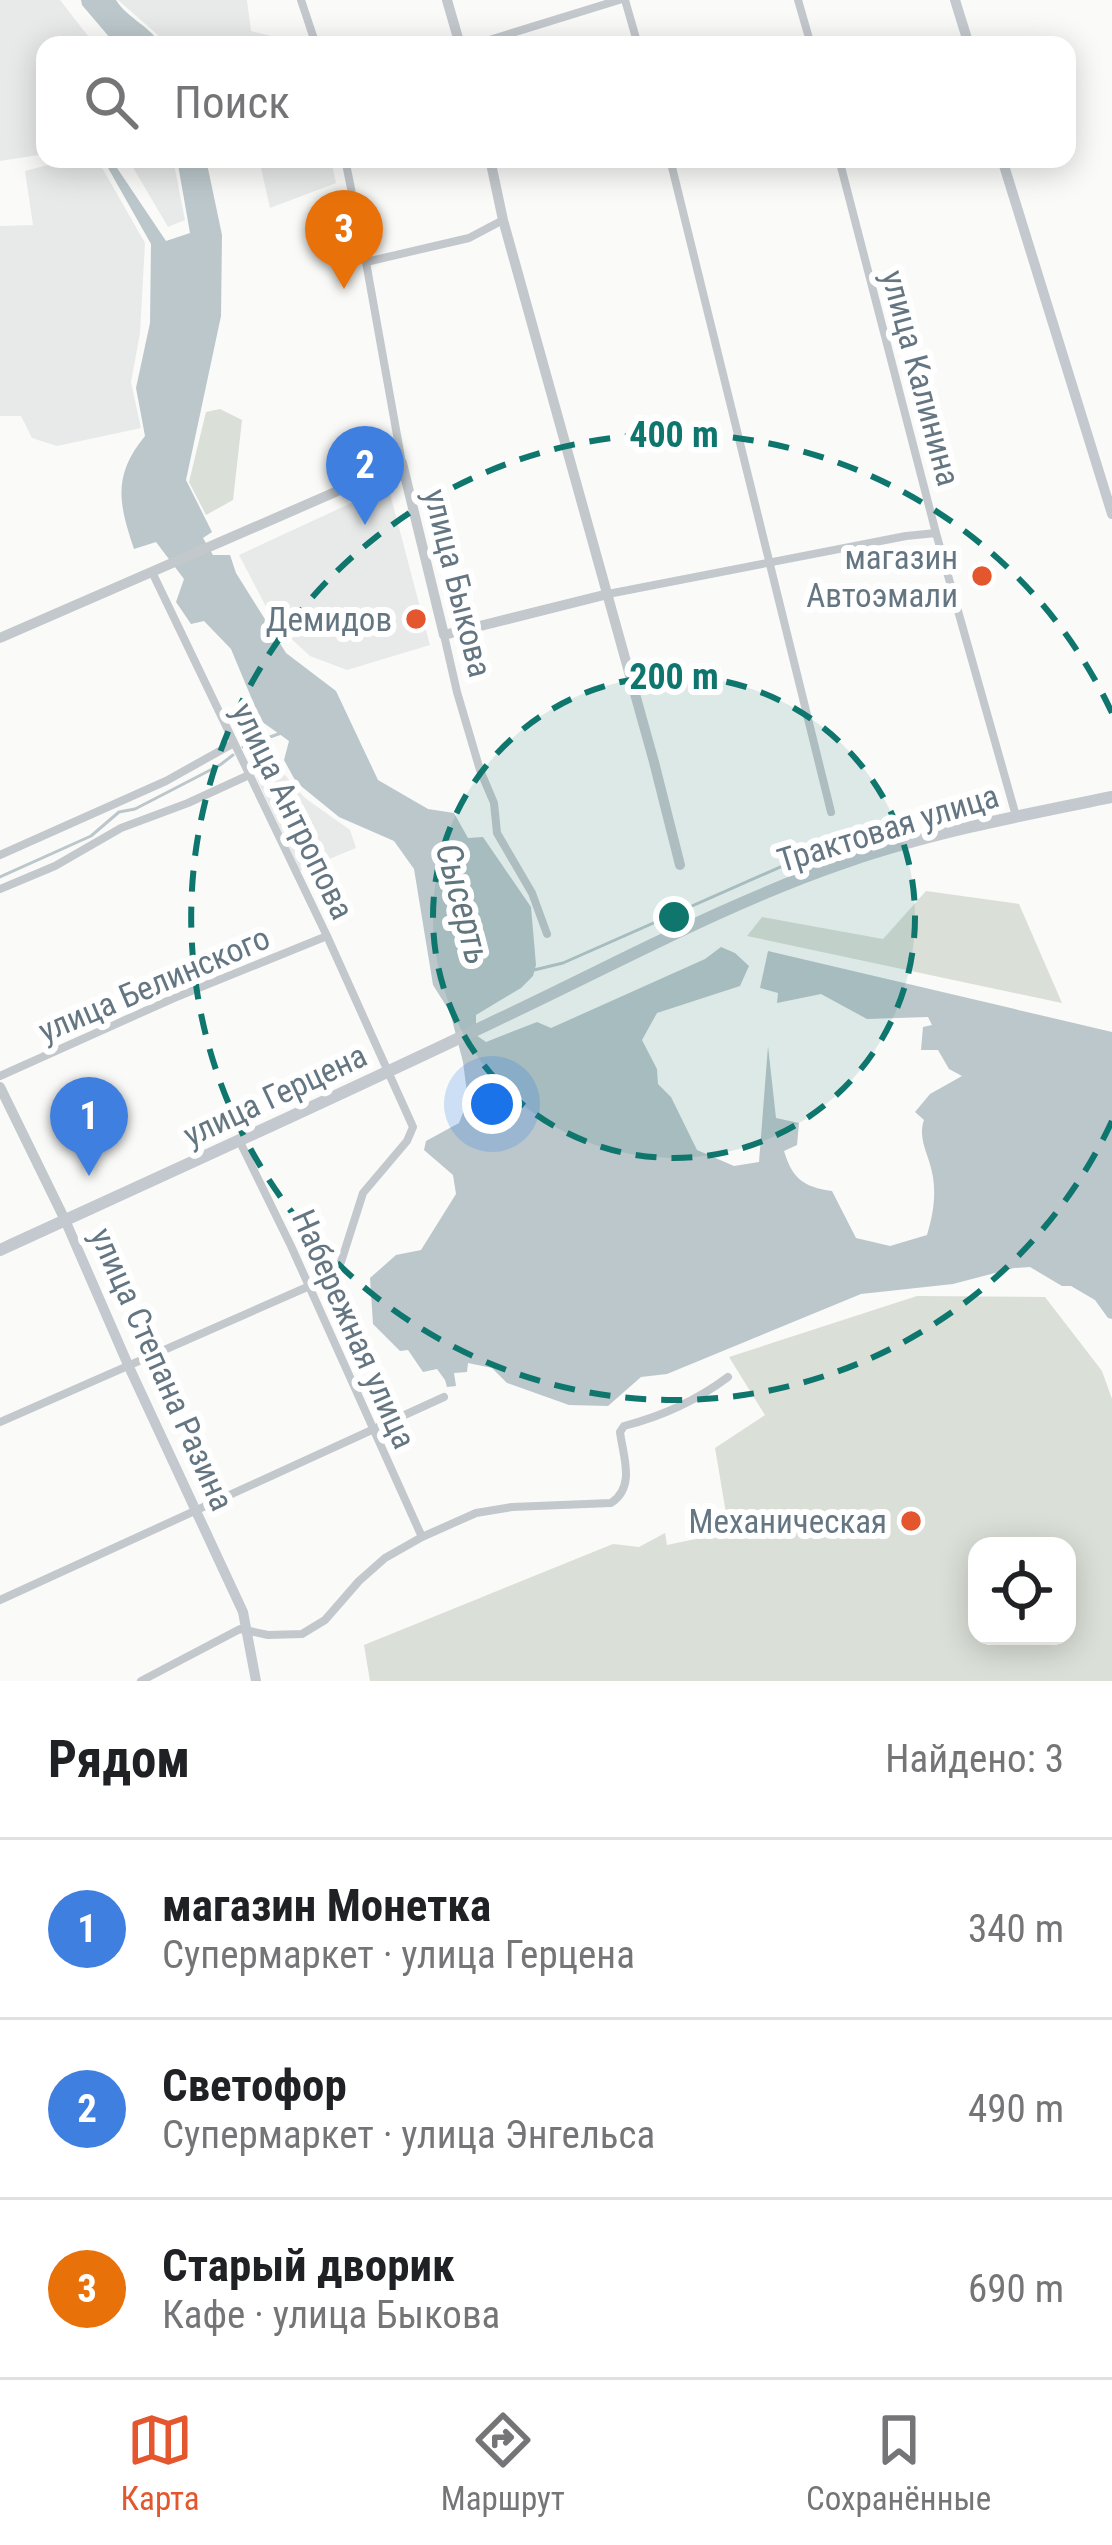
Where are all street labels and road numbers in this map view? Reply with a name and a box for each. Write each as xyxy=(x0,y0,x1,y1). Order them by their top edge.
street label: улица Калинина xyxy=(873,266,969,490)
street label: улица Быкова xyxy=(416,485,500,681)
street label: улица Антропова xyxy=(224,696,362,926)
street label: Трактовая улица xyxy=(773,776,1003,880)
street label: улица Белинского xyxy=(33,918,275,1050)
street label: улица Герцена xyxy=(177,1036,373,1154)
street label: Набережная улица xyxy=(284,1204,424,1454)
street label: улица Степана Разина xyxy=(82,1222,242,1516)

